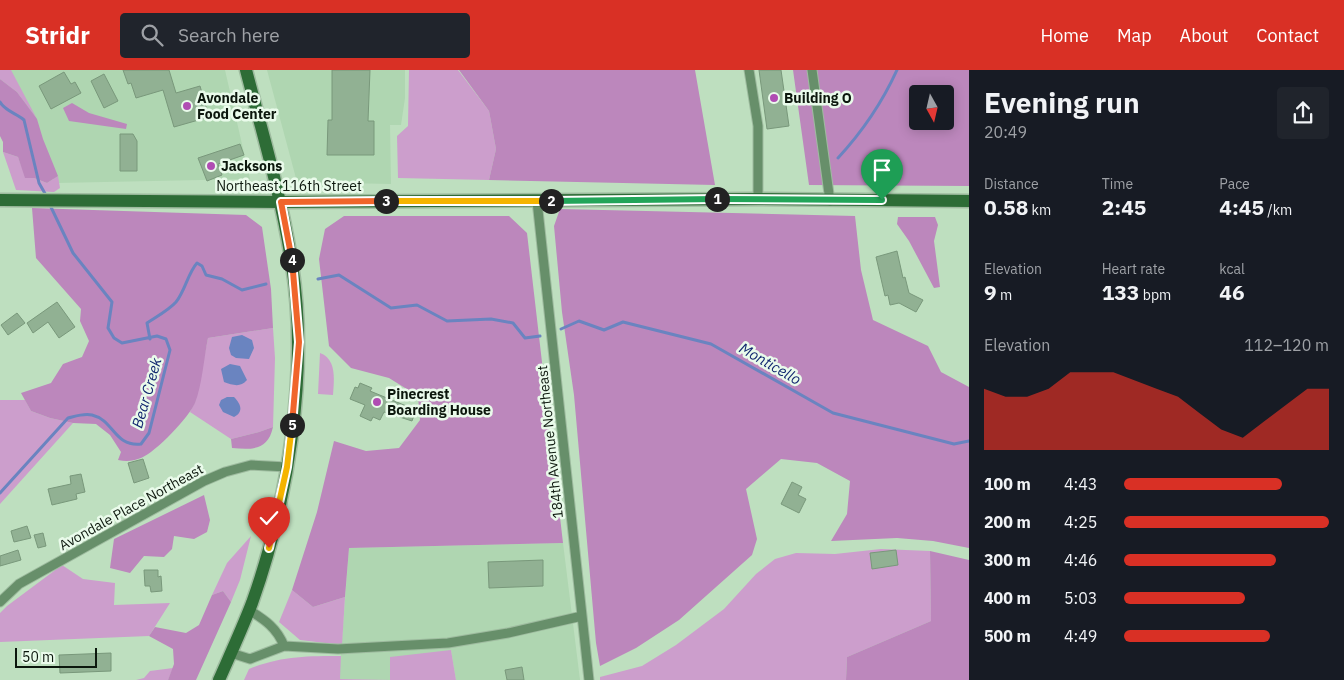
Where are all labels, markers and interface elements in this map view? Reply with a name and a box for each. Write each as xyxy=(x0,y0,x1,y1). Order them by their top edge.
search box xyxy=(120,13,470,58)
text: Stridr xyxy=(25,19,90,51)
icon: search xyxy=(138,21,166,49)
text: Search here xyxy=(178,23,280,47)
text: Home xyxy=(1041,24,1089,47)
text: Map xyxy=(1117,24,1152,47)
text: About xyxy=(1180,24,1228,47)
text: Contact xyxy=(1256,24,1319,47)
text: Evening run xyxy=(984,84,1140,121)
north arrow xyxy=(909,85,954,130)
map controls xyxy=(909,85,954,130)
button: share xyxy=(1277,87,1329,139)
place label: Avondale Food Center xyxy=(197,89,277,123)
place label: Building O xyxy=(784,89,852,107)
marker: Building O xyxy=(768,92,780,104)
marker: Avondale Food Center xyxy=(181,100,193,112)
text: 20:49 xyxy=(984,122,1027,142)
pin xyxy=(861,149,903,200)
icon: arrive xyxy=(868,156,896,184)
place label: Jacksons xyxy=(221,157,282,175)
marker: Jacksons xyxy=(205,160,217,172)
text: Distance xyxy=(984,175,1039,193)
text: Time xyxy=(1102,175,1133,193)
text: Pace xyxy=(1219,175,1250,193)
street label: Northeast 116th Street xyxy=(216,177,362,195)
pin: 1 xyxy=(704,186,730,212)
pin: 3 xyxy=(374,188,398,214)
pin: 2 xyxy=(538,188,564,214)
text: 1 xyxy=(713,190,722,208)
text: 3 xyxy=(382,192,391,210)
text: 2 xyxy=(547,192,556,210)
text: 0.58 xyxy=(984,193,1028,221)
text: 2:45 xyxy=(1102,193,1146,221)
text: 4:45 xyxy=(1219,193,1264,221)
text: km xyxy=(1028,201,1051,219)
text: /km xyxy=(1264,201,1292,219)
pin: 4 xyxy=(280,248,304,272)
text: 4 xyxy=(288,251,297,269)
text: Elevation xyxy=(984,260,1042,278)
text: Heart rate xyxy=(1102,260,1165,278)
text: kcal xyxy=(1219,260,1245,278)
text: 9 xyxy=(984,278,997,306)
text: 133 xyxy=(1102,278,1139,306)
text: 46 xyxy=(1219,278,1245,306)
text: m xyxy=(997,286,1012,304)
text: bpm xyxy=(1139,286,1171,304)
text: Elevation xyxy=(984,335,1050,355)
text: 112–120 m xyxy=(1244,335,1329,355)
water label: Monticello xyxy=(736,338,805,389)
water label: Bear Creek xyxy=(127,355,166,430)
street label: 184th Avenue Northeast xyxy=(533,364,567,520)
place label: Pinecrest Boarding House xyxy=(387,385,491,419)
marker: Pinecrest Boarding House xyxy=(371,396,383,408)
pin: 5 xyxy=(280,412,304,438)
text: 5 xyxy=(288,416,297,434)
street label: Avondale Place Northeast xyxy=(56,460,206,554)
text: 100 m xyxy=(984,474,1031,494)
text: 4:43 xyxy=(1064,474,1097,494)
pin xyxy=(248,497,290,548)
icon: check xyxy=(255,504,283,532)
text: 200 m xyxy=(984,512,1031,532)
text: 4:25 xyxy=(1064,512,1097,532)
text: 300 m xyxy=(984,550,1031,570)
text: 4:46 xyxy=(1064,550,1097,570)
text: 400 m xyxy=(984,588,1031,608)
text: 5:03 xyxy=(1064,588,1097,608)
text: 500 m xyxy=(984,626,1031,646)
text: 4:49 xyxy=(1064,626,1097,646)
scale bar xyxy=(15,645,98,668)
text: 50 m xyxy=(22,648,54,666)

